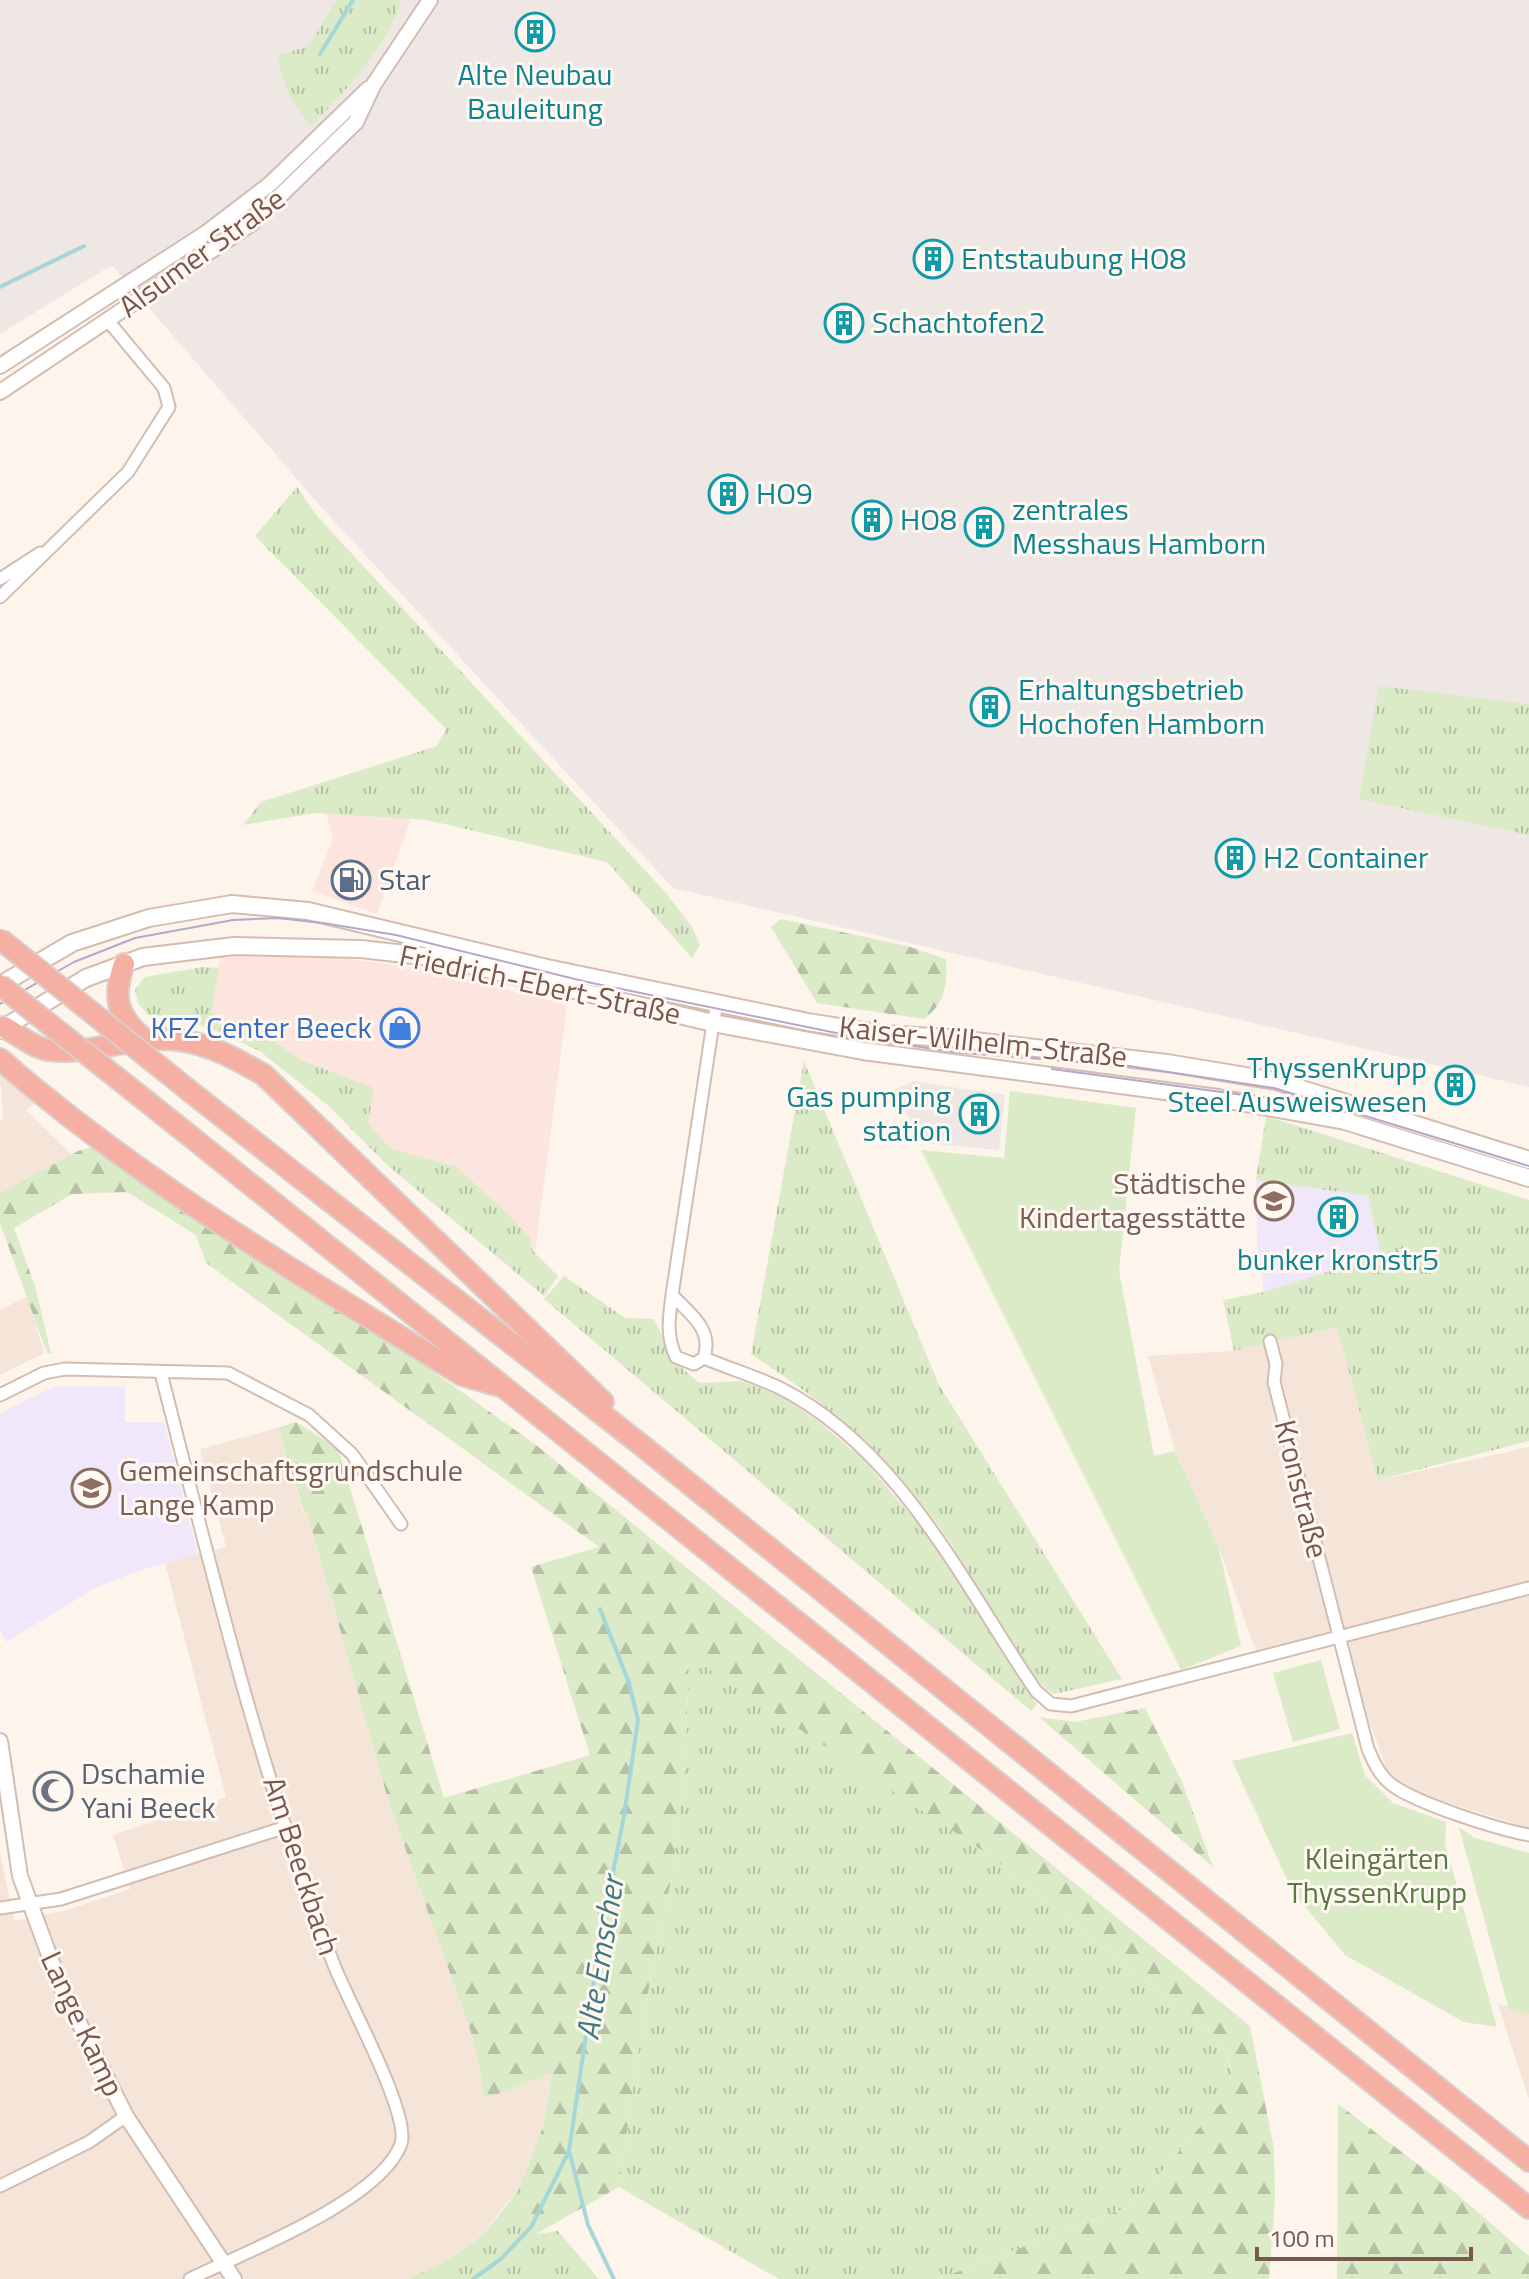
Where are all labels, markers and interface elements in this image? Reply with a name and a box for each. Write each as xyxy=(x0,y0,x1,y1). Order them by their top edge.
building icon: Alte Neubau Bauleitung xyxy=(514,11,556,53)
place label: Alte Neubau Bauleitung xyxy=(457,51,613,131)
street label: Alsumer Straße xyxy=(109,176,294,328)
place label: Entstaubung HO8 xyxy=(961,235,1186,281)
building icon: Entstaubung HO8 xyxy=(912,238,954,280)
place label: Schachtofen2 xyxy=(872,299,1046,345)
building icon: Schachtofen2 xyxy=(823,302,865,344)
place label: HO9 xyxy=(756,470,813,516)
building icon: HO9 xyxy=(707,473,749,515)
place label: zentrales Messhaus Hamborn xyxy=(1012,486,1266,566)
place label: HO8 xyxy=(900,496,957,542)
building icon: HO8 xyxy=(851,499,893,541)
building icon: zentrales Messhaus Hamborn xyxy=(963,506,1005,548)
place label: Erhaltungsbetrieb Hochofen Hamborn xyxy=(1018,666,1265,746)
building icon: Erhaltungsbetrieb Hochofen Hamborn xyxy=(969,686,1011,728)
place label: H2 Container xyxy=(1263,834,1428,880)
building icon: H2 Container xyxy=(1214,837,1256,879)
place label: Star xyxy=(379,856,431,902)
fuel station icon: Star xyxy=(330,859,372,901)
street label: Friedrich-Ebert-Straße xyxy=(395,932,685,1036)
street label: Kaiser-Wilhelm-Straße xyxy=(837,1003,1129,1079)
place label: KFZ Center Beeck xyxy=(150,1004,372,1050)
shop icon: KFZ Center Beeck xyxy=(379,1007,421,1049)
place label: ThyssenKrupp Steel Ausweiswesen xyxy=(1168,1044,1427,1124)
building icon: ThyssenKrupp Steel Ausweiswesen xyxy=(1434,1064,1476,1106)
place label: Gas pumping station xyxy=(786,1073,951,1153)
building icon: Gas pumping station xyxy=(958,1093,1000,1135)
place label: Städtische Kindertagesstätte xyxy=(1019,1160,1246,1240)
school or university icon: Städtische Kindertagesstätte xyxy=(1253,1180,1295,1222)
building icon: bunker kronstr5 xyxy=(1317,1196,1359,1238)
place label: bunker kronstr5 xyxy=(1237,1236,1439,1282)
street label: Kronstraße xyxy=(1263,1415,1341,1563)
place label: Gemeinschaftsgrundschule Lange Kamp xyxy=(119,1447,463,1527)
school or university icon: Gemeinschaftsgrundschule Lange Kamp xyxy=(70,1467,112,1509)
place label: Dschamie Yani Beeck xyxy=(81,1750,216,1830)
mosque icon: Dschamie Yani Beeck xyxy=(32,1770,74,1812)
street label: Am Beeckbach xyxy=(251,1770,353,1961)
park label: Kleingärten ThyssenKrupp xyxy=(1287,1835,1467,1915)
water label: Alte Emscher xyxy=(562,1869,636,2043)
street label: Lange Kamp xyxy=(29,1943,137,2104)
scale bar xyxy=(1257,2211,1471,2261)
text: 100 m xyxy=(1269,2220,1335,2256)

